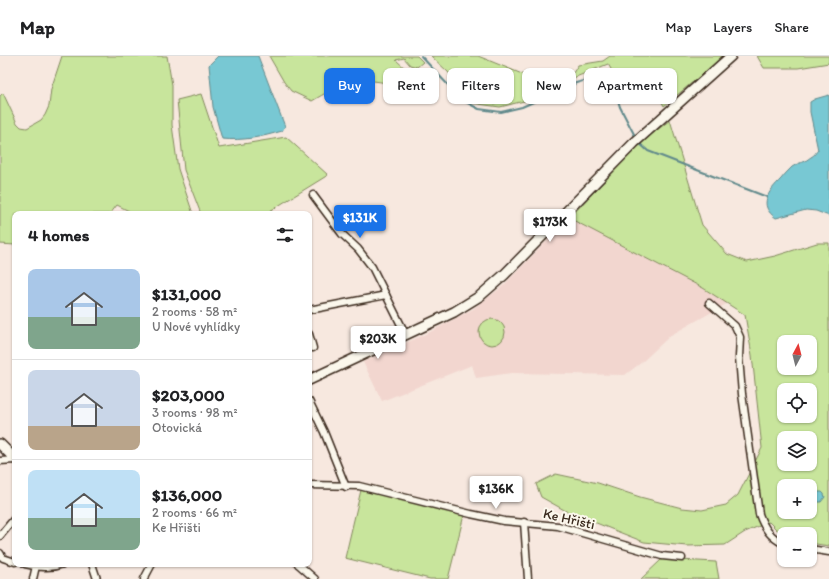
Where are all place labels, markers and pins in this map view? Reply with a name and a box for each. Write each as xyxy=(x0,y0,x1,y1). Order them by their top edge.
pin: $131K xyxy=(332,205,388,239)
pin: $173K xyxy=(522,209,578,243)
pin: $203K xyxy=(350,326,406,360)
pin: $136K xyxy=(468,476,524,510)

